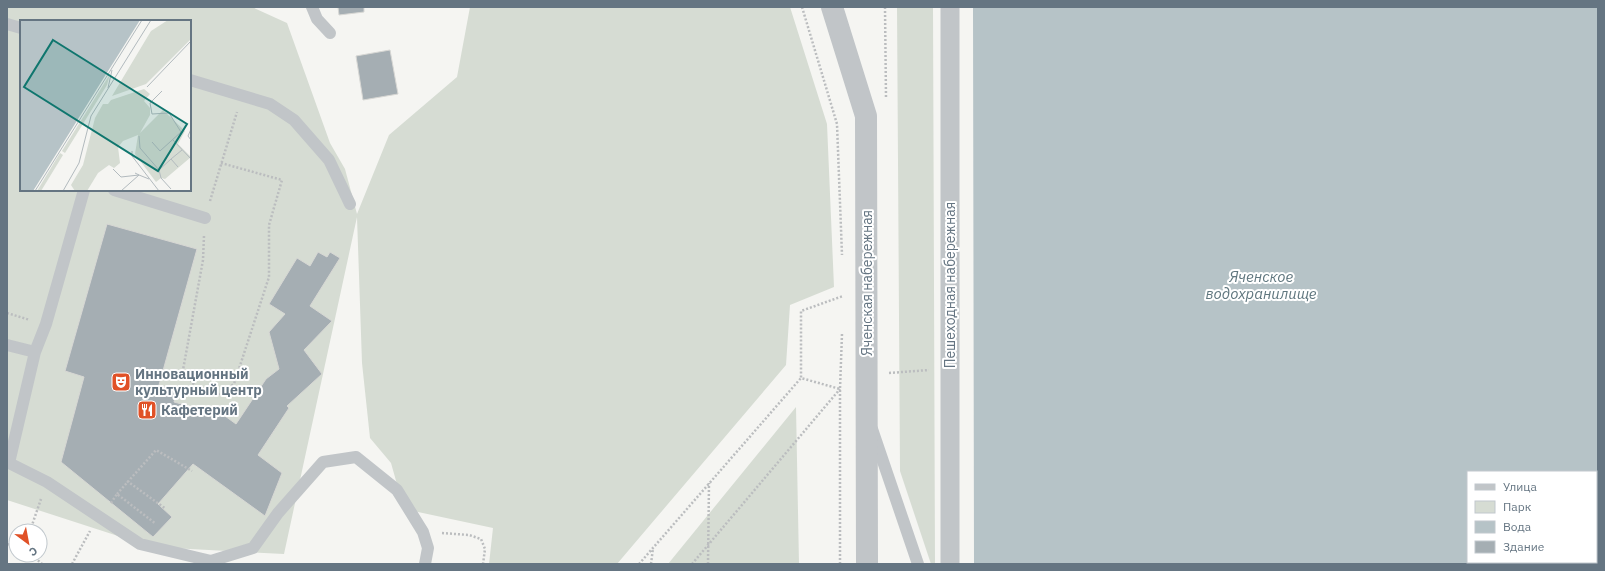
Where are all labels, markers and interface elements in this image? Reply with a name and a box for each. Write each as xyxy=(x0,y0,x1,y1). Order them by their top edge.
inset map xyxy=(20,20,191,191)
street label: Пешеходная набережная xyxy=(941,202,959,368)
street label: Яченская набережная xyxy=(858,210,876,356)
water label: Яченское водохранилище xyxy=(1205,267,1317,303)
place label: Инновационный культурный центр xyxy=(135,365,262,399)
theatre icon: Инновационный культурный центр xyxy=(110,371,132,393)
restaurant icon: Кафетерий xyxy=(136,399,158,421)
place label: Кафетерий xyxy=(161,401,238,419)
legend xyxy=(1467,471,1597,563)
text: Улица xyxy=(1503,479,1537,494)
text: Парк xyxy=(1503,499,1532,514)
text: Вода xyxy=(1503,519,1532,534)
north arrow xyxy=(8,523,48,563)
text: Здание xyxy=(1503,539,1545,554)
text: С xyxy=(27,544,40,559)

